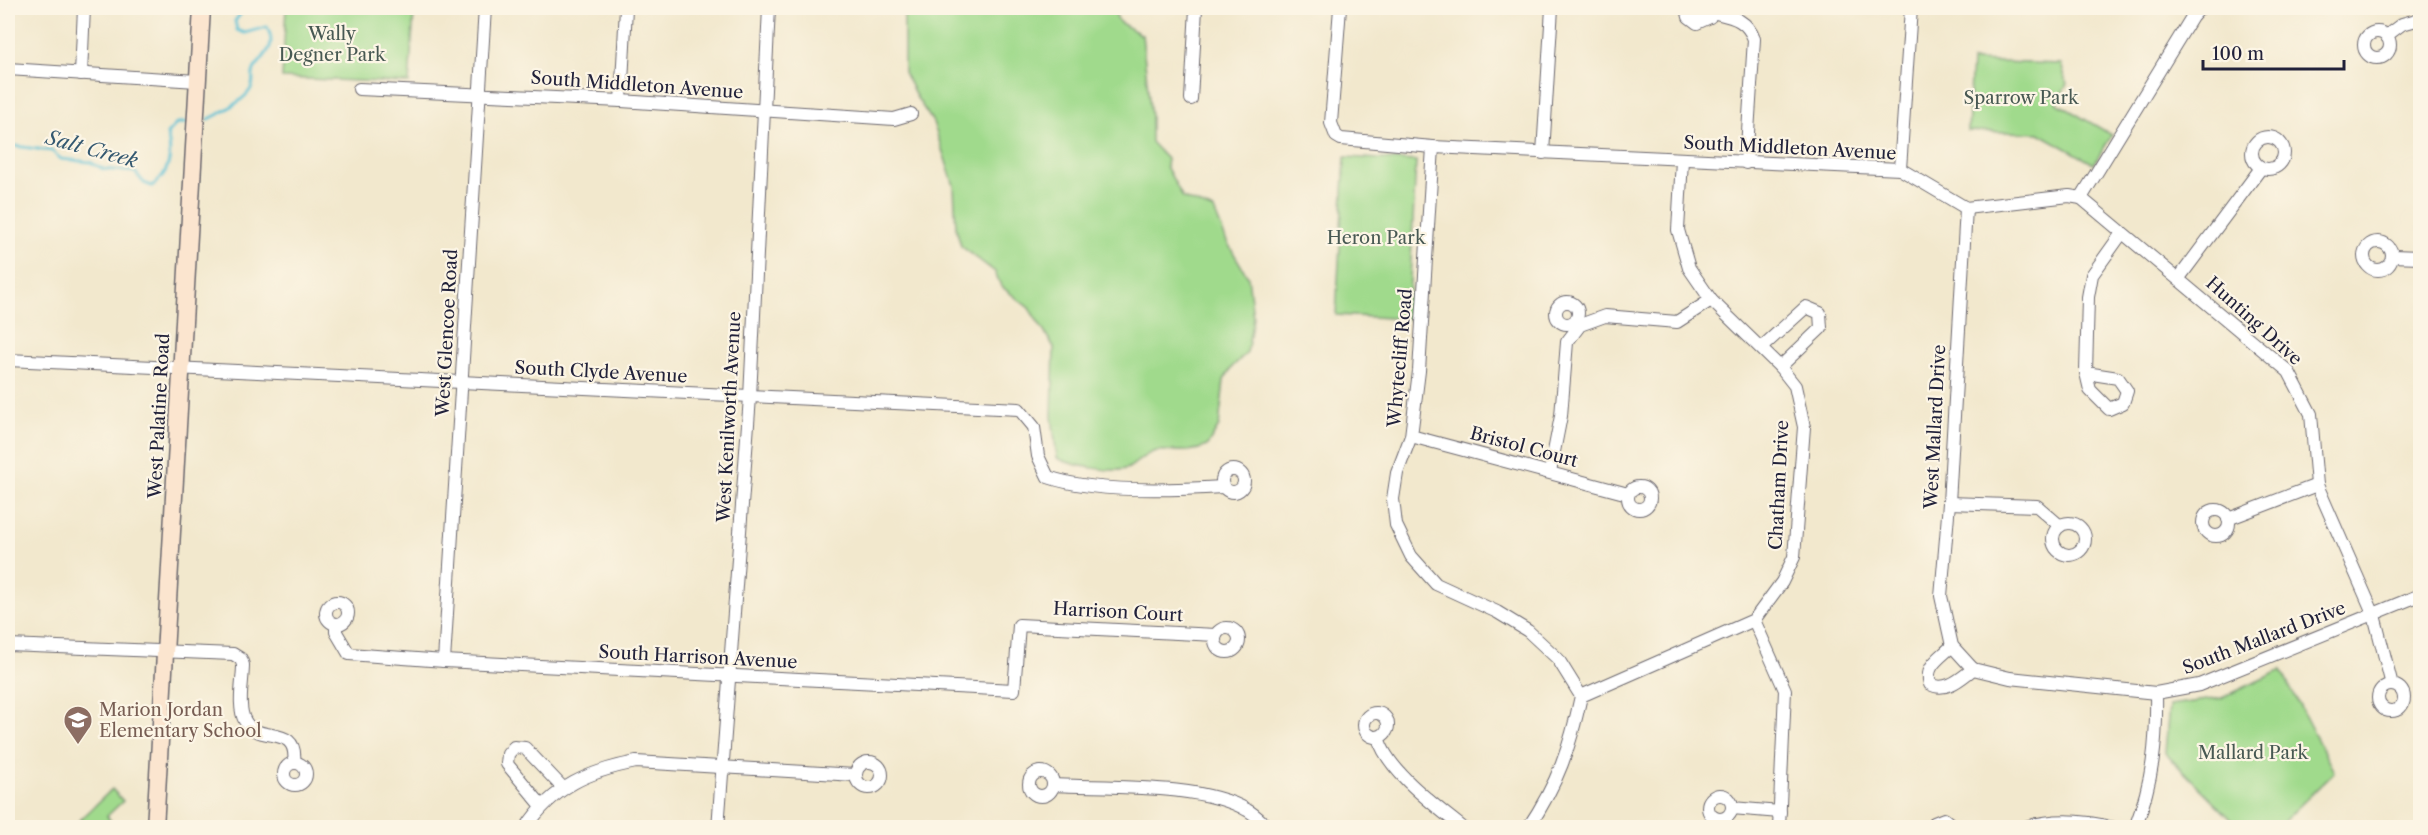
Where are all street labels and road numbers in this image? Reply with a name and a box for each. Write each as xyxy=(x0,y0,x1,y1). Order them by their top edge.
street label: South Middleton Avenue xyxy=(530,67,744,103)
street label: South Middleton Avenue xyxy=(1683,131,1897,165)
street label: West Glencoe Road xyxy=(432,248,462,419)
street label: Hunting Drive xyxy=(2201,272,2307,370)
street label: Whytecliff Road xyxy=(1383,288,1417,429)
street label: West Kenilworth Avenue xyxy=(712,311,746,524)
street label: West Palatine Road xyxy=(144,333,174,500)
street label: West Mallard Drive xyxy=(1920,344,1950,511)
street label: South Clyde Avenue xyxy=(514,356,688,388)
street label: Chatham Drive xyxy=(1765,419,1793,551)
street label: Bristol Court xyxy=(1468,422,1581,472)
street label: South Mallard Drive xyxy=(2179,597,2349,679)
street label: Harrison Court xyxy=(1052,598,1184,626)
street label: South Harrison Avenue xyxy=(598,641,798,673)

